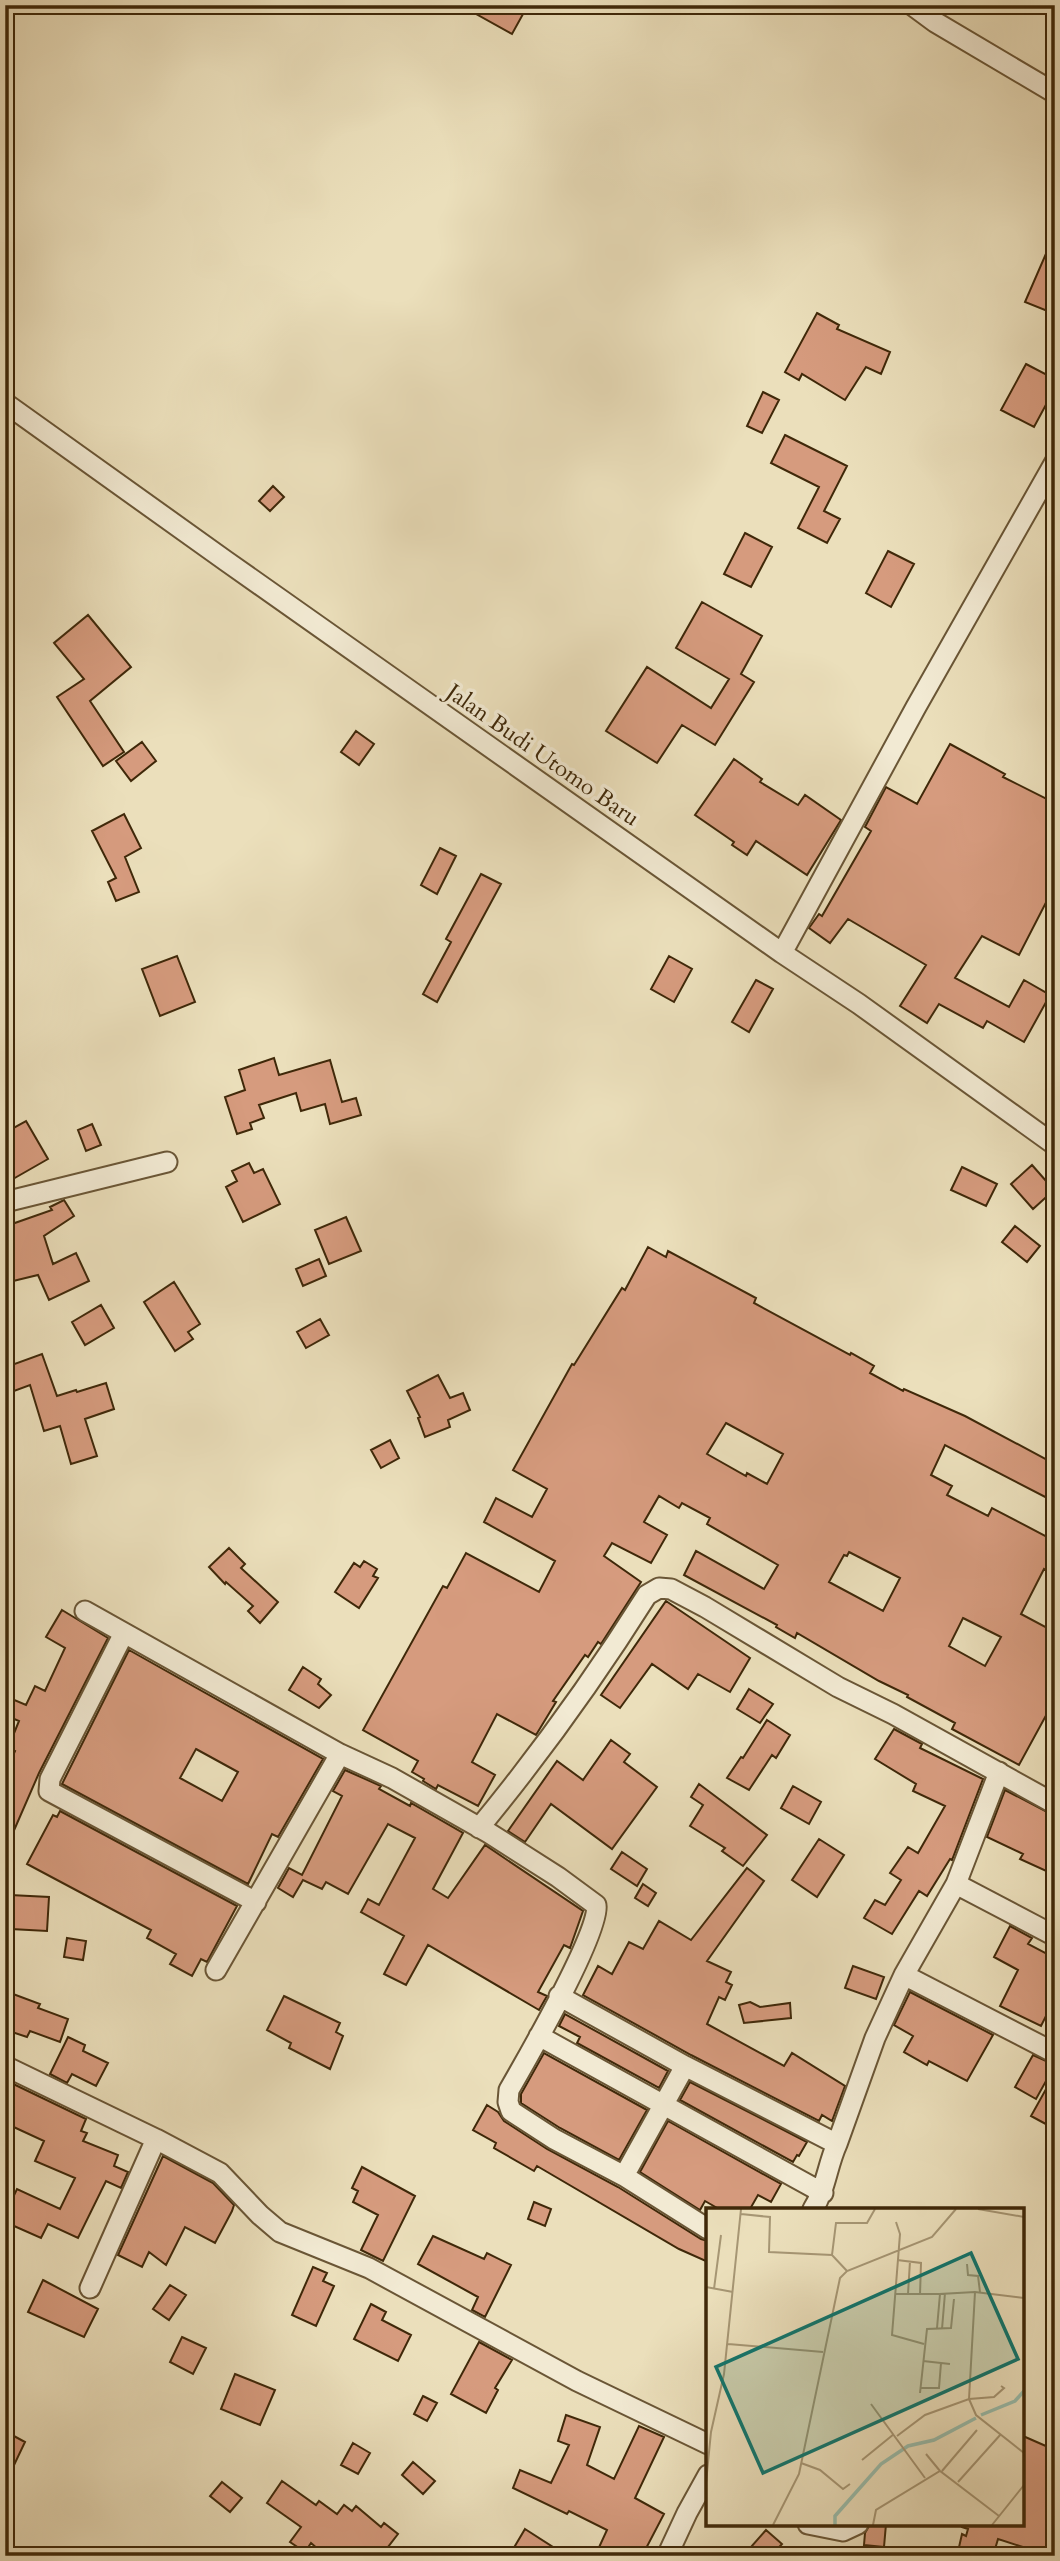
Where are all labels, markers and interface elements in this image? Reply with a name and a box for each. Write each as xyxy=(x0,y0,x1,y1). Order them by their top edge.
street label: Jalan Budi Utomo Baru xyxy=(438,675,646,833)
inset map xyxy=(706,2208,1025,2526)

